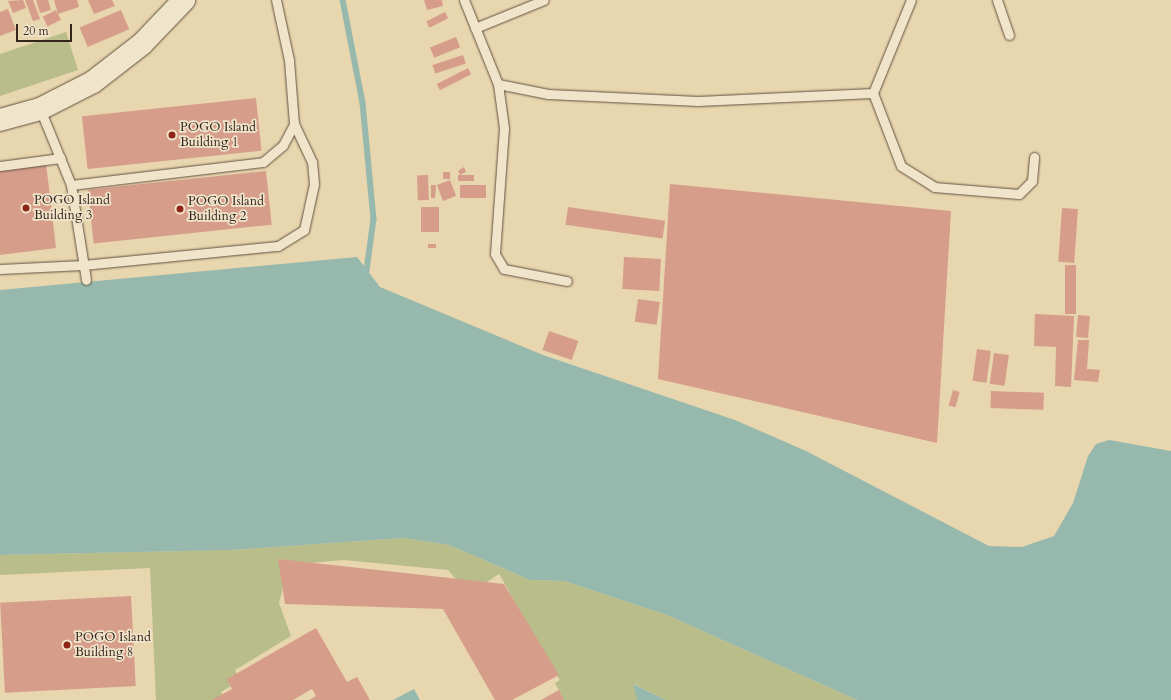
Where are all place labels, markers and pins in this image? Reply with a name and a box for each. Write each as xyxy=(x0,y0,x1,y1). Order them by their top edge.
place label: POGO Island Building 1 xyxy=(180,120,256,151)
marker: POGO Island Building 1 xyxy=(167,130,177,140)
place label: POGO Island Building 3 xyxy=(34,193,110,224)
place label: POGO Island Building 2 xyxy=(188,194,264,225)
marker: POGO Island Building 3 xyxy=(21,203,31,213)
marker: POGO Island Building 2 xyxy=(175,204,185,214)
place label: POGO Island Building 8 xyxy=(75,630,151,661)
marker: POGO Island Building 8 xyxy=(62,640,72,650)

